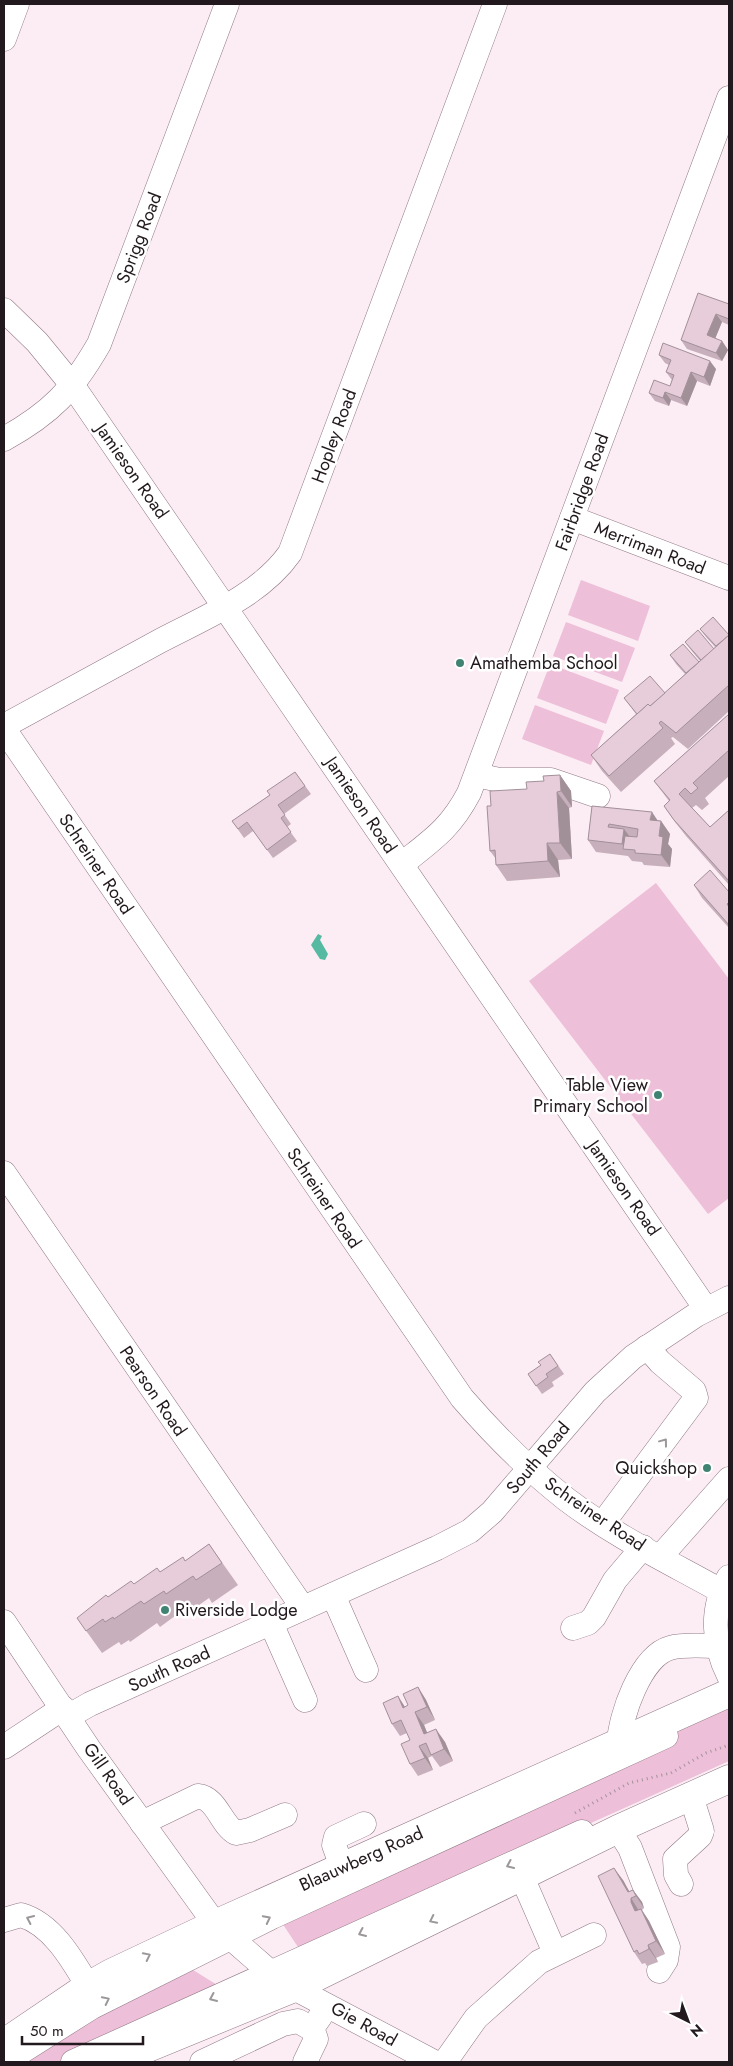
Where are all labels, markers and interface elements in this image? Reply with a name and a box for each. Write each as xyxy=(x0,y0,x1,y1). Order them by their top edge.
street label: Sprigg Road xyxy=(110,189,168,287)
street label: Hopley Road xyxy=(305,385,363,487)
street label: Jamieson Road xyxy=(88,416,175,524)
street label: Fairbridge Road xyxy=(549,430,615,554)
street label: Merriman Road xyxy=(591,515,709,581)
place label: Amathemba School xyxy=(470,650,618,676)
marker: Amathemba School xyxy=(454,657,466,669)
street label: Jamieson Road xyxy=(318,750,403,859)
street label: Schreiner Road xyxy=(53,808,139,920)
place label: Table View Primary School xyxy=(533,1072,649,1119)
marker: Table View Primary School xyxy=(652,1089,664,1101)
street label: Jamieson Road xyxy=(580,1133,667,1241)
street label: Schreiner Road xyxy=(281,1142,367,1254)
street label: Pearson Road xyxy=(113,1341,193,1441)
street label: South Road xyxy=(500,1416,576,1500)
one-way arrow xyxy=(658,1438,667,1448)
place label: Quickshop xyxy=(615,1455,697,1481)
marker: Quickshop xyxy=(701,1462,713,1474)
street label: Schreiner Road xyxy=(539,1471,651,1557)
place label: Riverside Lodge xyxy=(175,1597,297,1623)
marker: Riverside Lodge xyxy=(159,1604,171,1616)
street label: South Road xyxy=(124,1639,214,1699)
street label: Gill Road xyxy=(77,1737,139,1811)
street label: Blaauwberg Road xyxy=(295,1820,427,1898)
one-way arrow xyxy=(506,1859,515,1870)
one-way arrow xyxy=(26,1914,35,1925)
one-way arrow xyxy=(429,1914,438,1924)
one-way arrow xyxy=(262,1915,271,1925)
one-way arrow xyxy=(358,1926,367,1937)
one-way arrow xyxy=(142,1952,151,1962)
one-way arrow xyxy=(209,1992,218,2003)
street label: Gie Road xyxy=(326,1995,402,2053)
one-way arrow xyxy=(101,1996,110,2006)
north arrow xyxy=(663,1996,713,2046)
scale bar xyxy=(22,2014,144,2046)
text: 50 m xyxy=(30,2020,64,2042)
text: N xyxy=(686,2020,708,2042)

